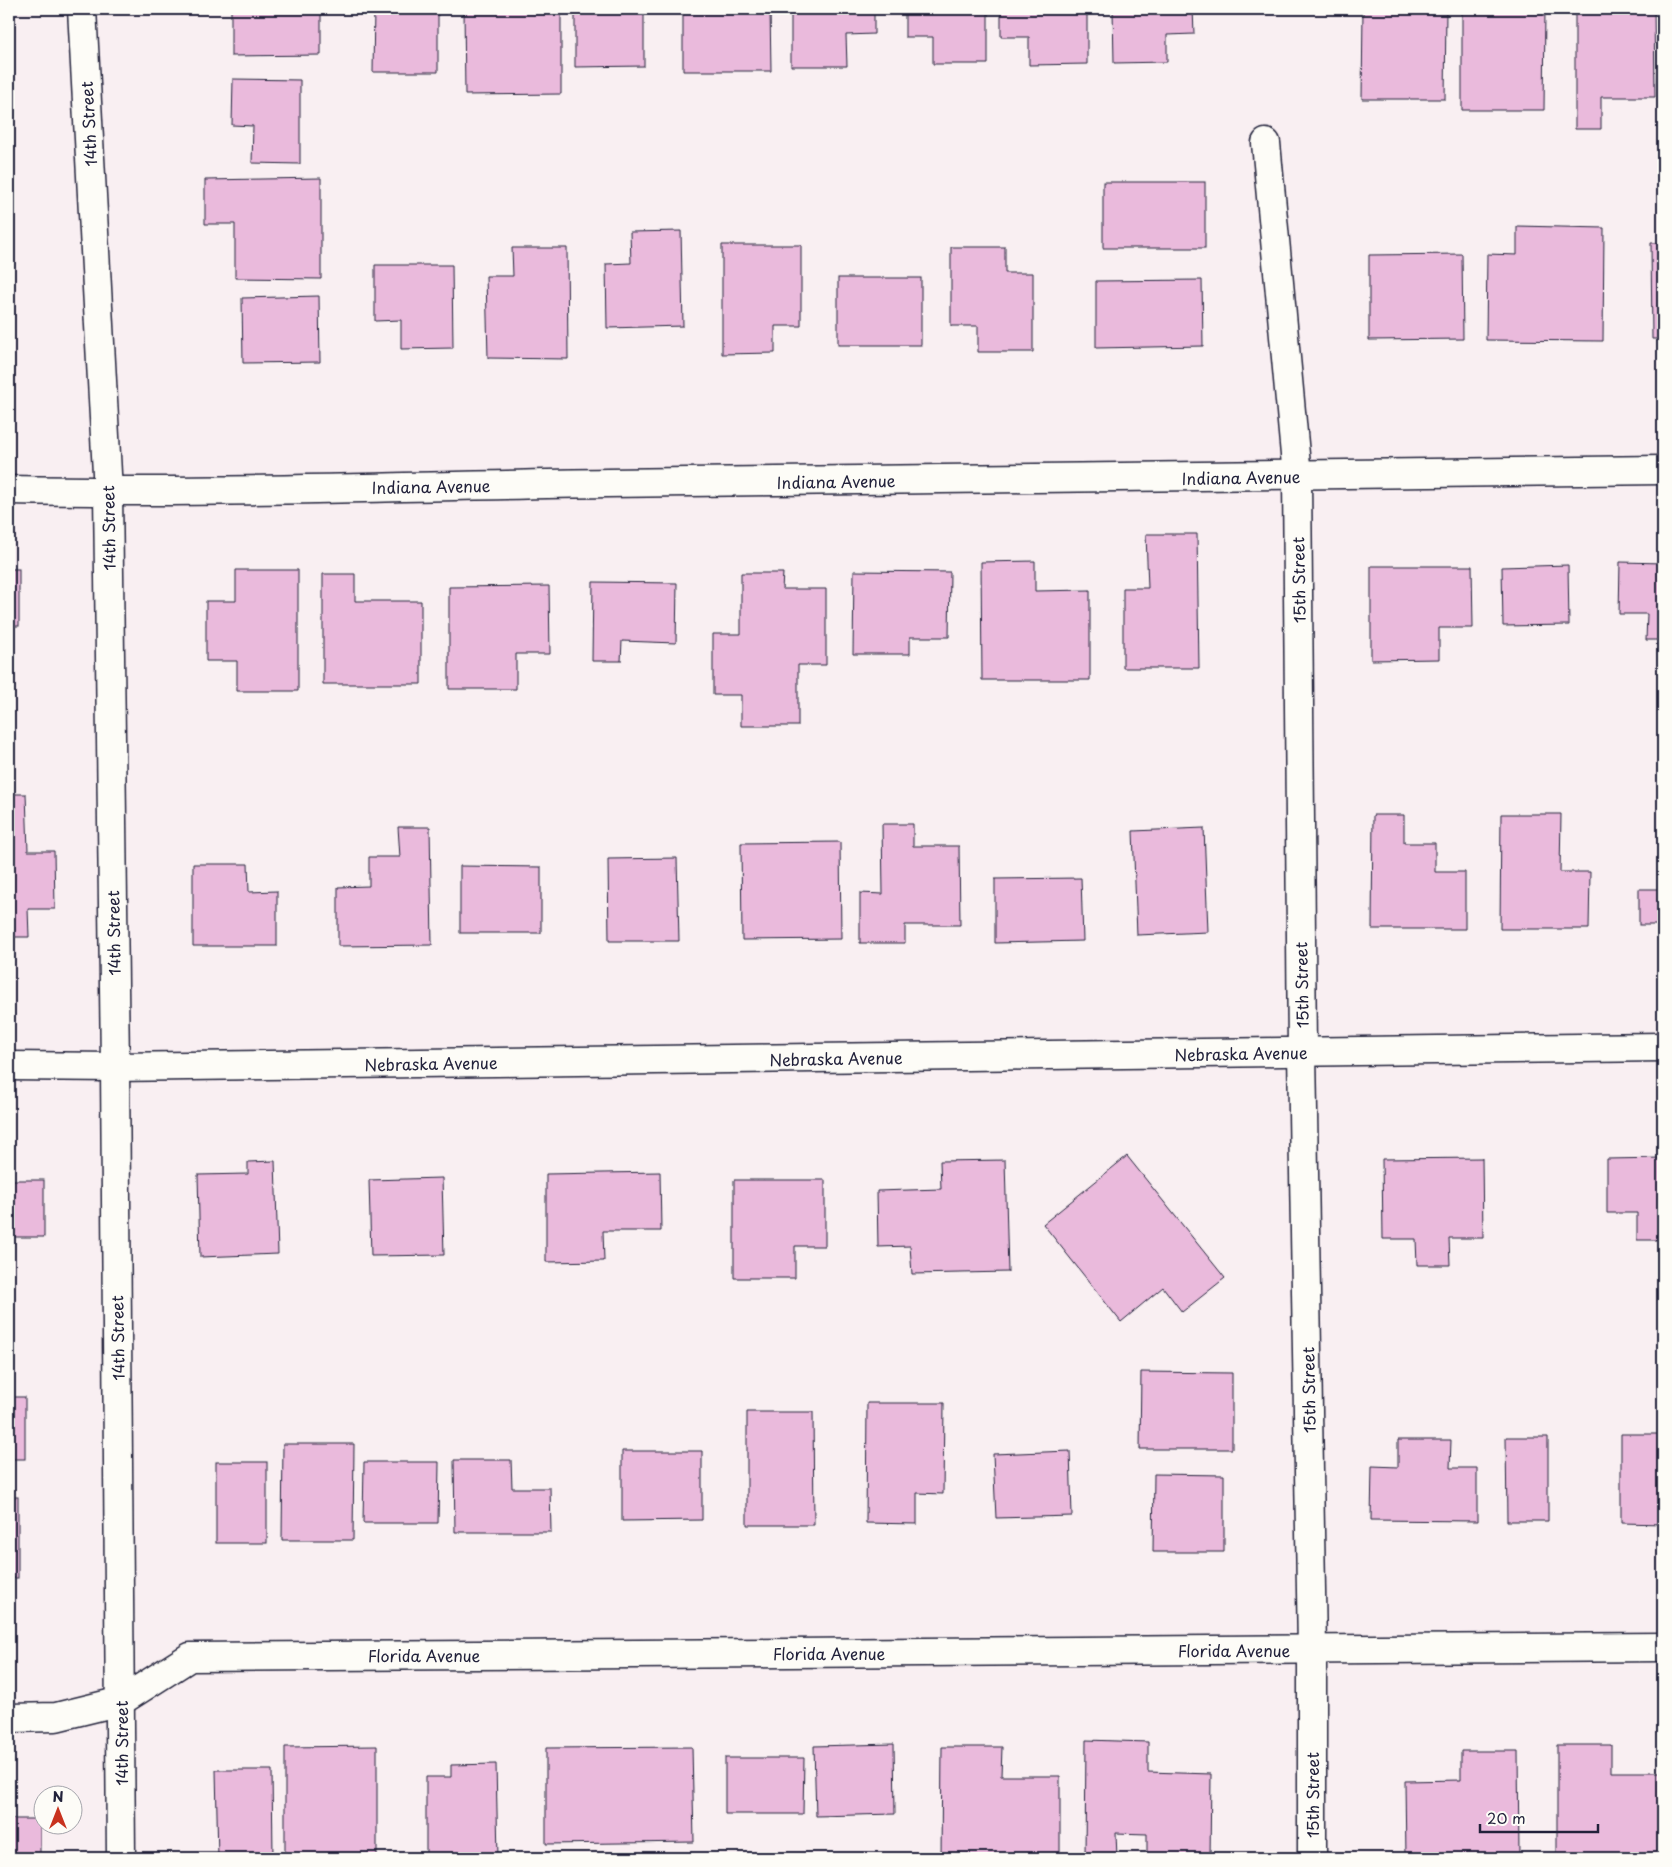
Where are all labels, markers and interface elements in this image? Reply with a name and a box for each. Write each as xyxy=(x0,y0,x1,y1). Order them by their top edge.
street label: 14th Street xyxy=(74,80,102,167)
street label: Indiana Avenue xyxy=(1181,464,1301,490)
street label: Indiana Avenue xyxy=(776,468,896,494)
street label: Indiana Avenue xyxy=(371,473,491,499)
street label: 14th Street xyxy=(95,485,121,571)
street label: 15th Street xyxy=(1285,536,1311,623)
street label: 14th Street xyxy=(100,890,126,976)
street label: 15th Street xyxy=(1288,941,1314,1028)
street label: Nebraska Avenue xyxy=(1174,1040,1308,1066)
street label: Nebraska Avenue xyxy=(769,1045,903,1071)
street label: Nebraska Avenue xyxy=(364,1050,498,1076)
street label: 14th Street xyxy=(104,1295,130,1381)
street label: 15th Street xyxy=(1295,1346,1321,1433)
street label: Florida Avenue xyxy=(1178,1638,1291,1662)
street label: Florida Avenue xyxy=(773,1641,886,1665)
street label: Florida Avenue xyxy=(368,1643,481,1667)
street label: 14th Street xyxy=(109,1700,133,1786)
street label: 15th Street xyxy=(1300,1751,1324,1838)
north arrow xyxy=(32,1784,82,1834)
text: N xyxy=(52,1786,64,1807)
scale bar xyxy=(1480,1802,1597,1834)
text: 20 m xyxy=(1487,1806,1526,1829)

